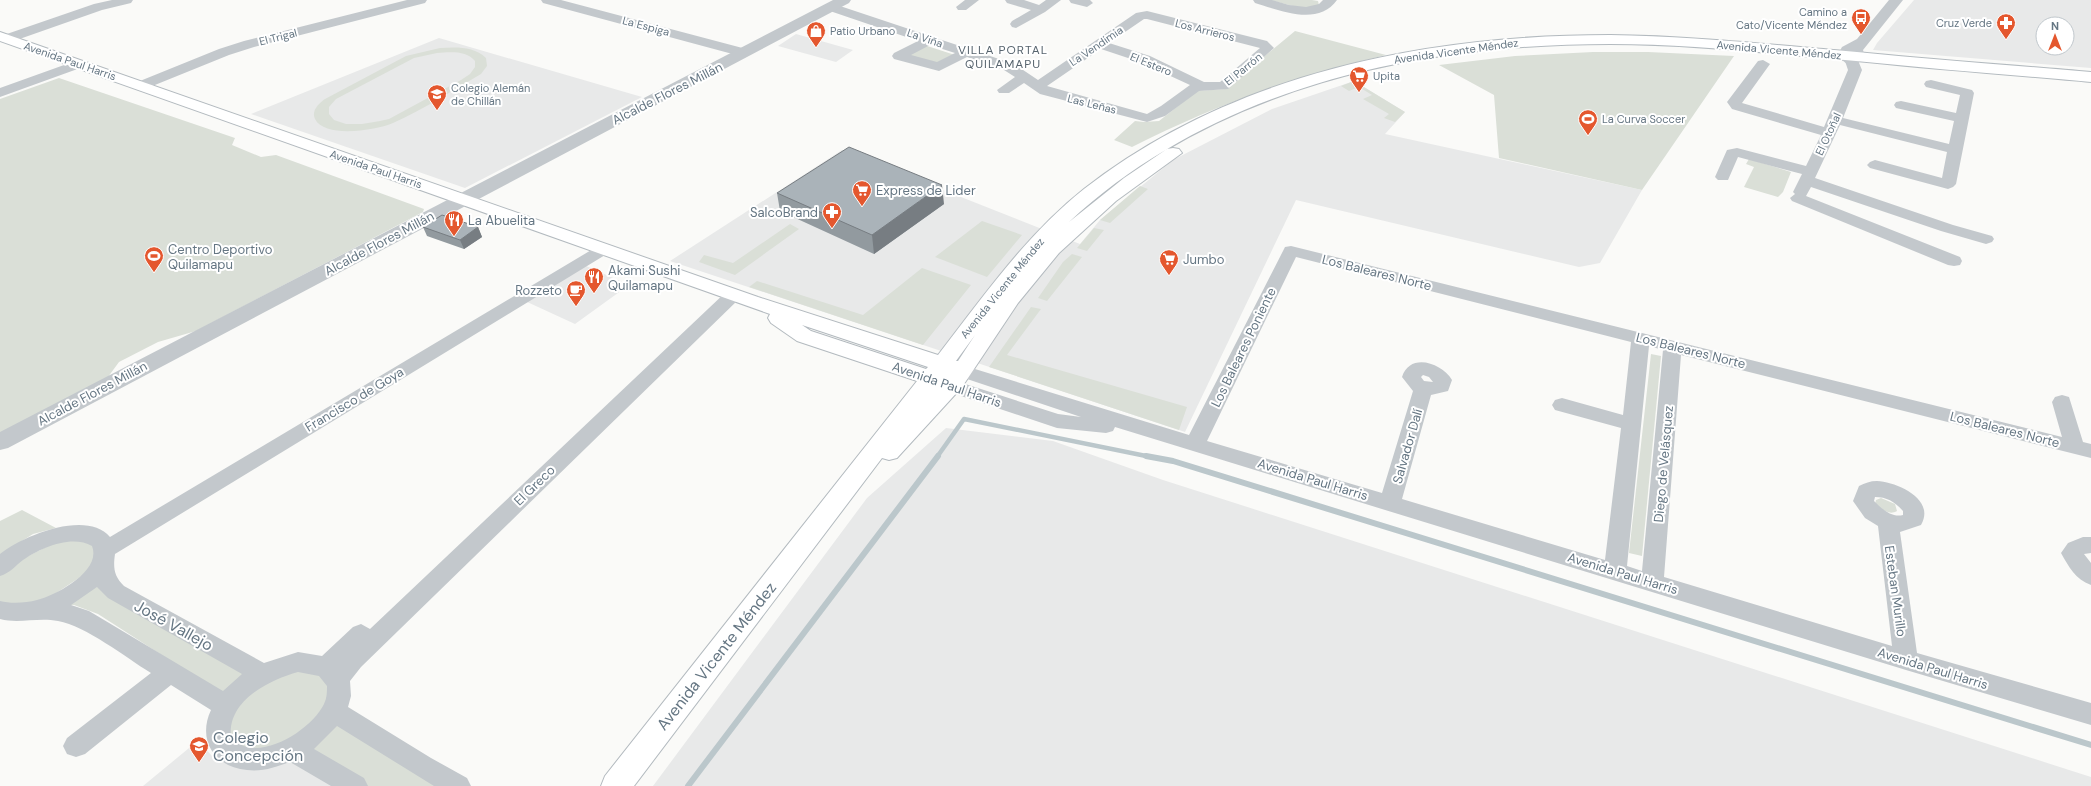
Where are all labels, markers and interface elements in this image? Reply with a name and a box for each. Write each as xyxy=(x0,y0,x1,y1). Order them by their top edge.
place label: Camino a Cato/Vicente Méndez xyxy=(1736,5,1847,32)
bus stop icon: Camino a Cato/Vicente Méndez xyxy=(1850,7,1872,35)
pharmacy icon: Cruz Verde xyxy=(1995,12,2017,40)
street label: La Espiga xyxy=(621,13,671,39)
street label: Los Arrieros xyxy=(1174,16,1236,44)
place label: Cruz Verde xyxy=(1936,16,1992,30)
north arrow xyxy=(2035,16,2075,56)
text: N xyxy=(2051,19,2059,33)
shop icon: Patio Urbano xyxy=(805,20,827,48)
street label: La Vendimia xyxy=(1066,23,1126,69)
place label: Patio Urbano xyxy=(830,24,895,38)
street label: La Viña xyxy=(905,25,945,51)
street label: El Trigal xyxy=(258,26,298,48)
street label: Avenida Vicente Méndez xyxy=(1393,35,1519,67)
street label: Avenida Vicente Méndez xyxy=(1716,38,1842,62)
street label: Avenida Paul Harris xyxy=(22,39,118,83)
district label: VILLA PORTAL QUILAMAPU xyxy=(958,42,1048,72)
street label: El Estero xyxy=(1128,49,1174,79)
street label: El Parrón xyxy=(1221,50,1265,88)
street label: Alcalde Flores Millán xyxy=(609,58,725,129)
supermarket icon: Upita xyxy=(1348,65,1370,93)
place label: Upita xyxy=(1373,69,1400,83)
place label: Colegio Alemán de Chillán xyxy=(451,81,530,108)
school or university icon: Colegio Alemán de Chillán xyxy=(426,83,448,111)
street label: Las Leñas xyxy=(1066,91,1118,117)
sports icon: La Curva Soccer xyxy=(1577,108,1599,136)
street label: El Otoñal xyxy=(1812,110,1844,158)
place label: La Curva Soccer xyxy=(1602,112,1685,126)
street label: Avenida Paul Harris xyxy=(328,147,424,191)
supermarket icon: Express de Lider xyxy=(851,179,873,207)
place label: Express de Lider xyxy=(876,182,976,199)
pharmacy icon: SalcoBrand xyxy=(821,201,843,229)
place label: SalcoBrand xyxy=(750,204,818,221)
street label: Alcalde Flores Millán xyxy=(321,207,437,280)
restaurant icon: La Abuelita xyxy=(443,209,465,237)
place label: La Abuelita xyxy=(468,212,535,229)
street label: Avenida Vicente Méndez xyxy=(957,235,1047,341)
place label: Centro Deportivo Quilamapu xyxy=(168,241,273,273)
sports icon: Centro Deportivo Quilamapu xyxy=(143,245,165,273)
supermarket icon: Jumbo xyxy=(1158,248,1180,276)
place label: Jumbo xyxy=(1183,251,1225,268)
street label: Los Baleares Norte xyxy=(1320,251,1433,294)
place label: Akami Sushi Quilamapu xyxy=(608,262,680,294)
restaurant icon: Akami Sushi Quilamapu xyxy=(583,266,605,294)
cafe icon: Rozzeto xyxy=(565,279,587,307)
place label: Rozzeto xyxy=(515,282,562,299)
street label: Los Baleares Poniente xyxy=(1207,285,1280,410)
street label: Los Baleares Norte xyxy=(1634,329,1747,372)
street label: Alcalde Flores Millán xyxy=(34,357,150,430)
street label: Avenida Paul Harris xyxy=(890,358,1004,411)
street label: Francisco de Goya xyxy=(302,363,407,436)
street label: Diego de Velásquez xyxy=(1650,405,1677,523)
street label: Salvador Dalí xyxy=(1389,407,1426,486)
street label: Los Baleares Norte xyxy=(1948,408,2061,451)
street label: Avenida Paul Harris xyxy=(1256,455,1370,504)
street label: El Greco xyxy=(510,461,559,509)
street label: Esteban Murillo xyxy=(1881,544,1910,638)
street label: Avenida Paul Harris xyxy=(1566,549,1680,598)
street label: Avenida Vicente Méndez xyxy=(652,578,781,735)
street label: José Vallejo xyxy=(131,595,217,656)
street label: Avenida Paul Harris xyxy=(1876,644,1990,693)
place label: Colegio Concepción xyxy=(213,727,303,766)
school or university icon: Colegio Concepción xyxy=(188,735,210,763)

